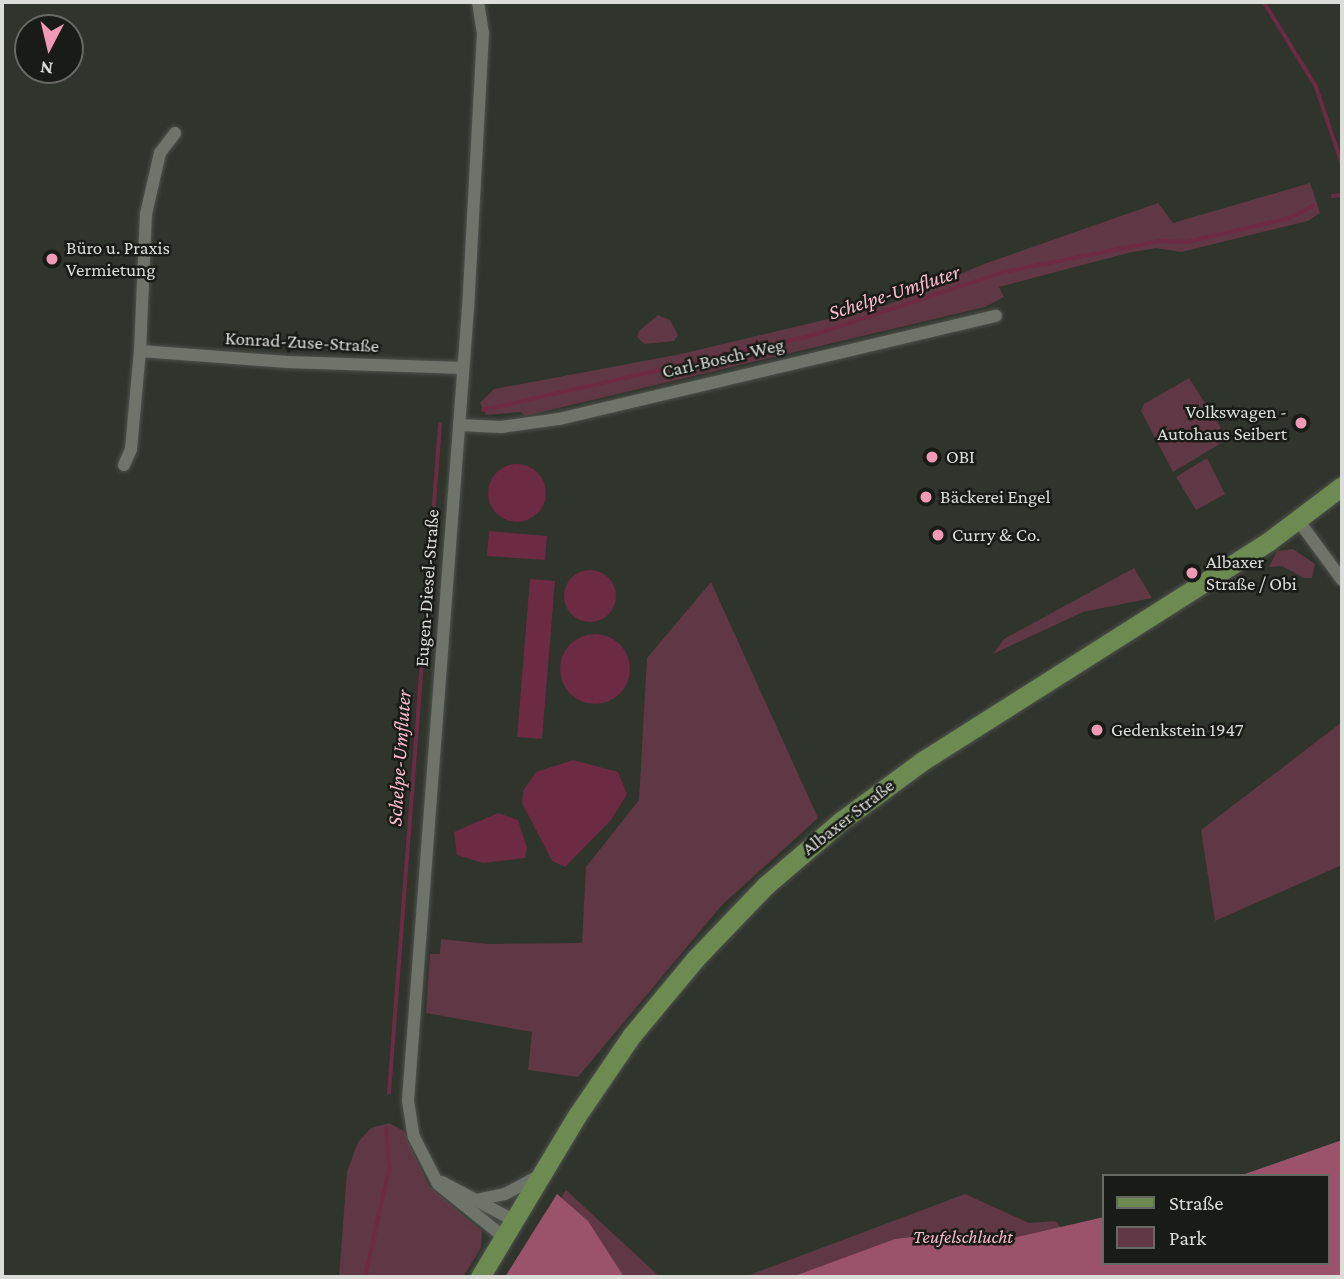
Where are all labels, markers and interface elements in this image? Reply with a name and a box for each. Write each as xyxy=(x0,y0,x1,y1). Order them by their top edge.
north arrow xyxy=(14,14,84,84)
text: N xyxy=(39,57,54,80)
place label: Büro u. Praxis Vermietung xyxy=(66,237,170,281)
marker: Büro u. Praxis Vermietung xyxy=(44,251,60,267)
water label: Schelpe-Umfluter xyxy=(825,259,963,325)
street label: Konrad-Zuse-Straße xyxy=(224,327,380,357)
street label: Carl-Bosch-Weg xyxy=(660,333,786,383)
place label: Volkswagen - Autohaus Seibert xyxy=(1157,401,1287,445)
marker: Volkswagen - Autohaus Seibert xyxy=(1293,415,1309,431)
place label: OBI xyxy=(946,446,975,468)
marker: OBI xyxy=(924,449,940,465)
place label: Bäckerei Engel xyxy=(940,486,1050,508)
marker: Bäckerei Engel xyxy=(918,489,934,505)
street label: Eugen-Diesel-Straße xyxy=(410,508,444,668)
place label: Curry & Co. xyxy=(952,524,1040,546)
marker: Curry & Co. xyxy=(930,527,946,543)
place label: Albaxer Straße / Obi xyxy=(1206,551,1297,595)
marker: Albaxer Straße / Obi xyxy=(1184,565,1200,581)
water label: Schelpe-Umfluter xyxy=(382,689,416,827)
place label: Gedenkstein 1947 xyxy=(1111,719,1243,741)
marker: Gedenkstein 1947 xyxy=(1089,722,1105,738)
street label: Albaxer Straße xyxy=(797,774,899,860)
legend xyxy=(1102,1174,1330,1265)
text: Straße xyxy=(1169,1191,1223,1215)
park label: Teufelschlucht xyxy=(913,1226,1013,1248)
text: Park xyxy=(1169,1226,1206,1250)

